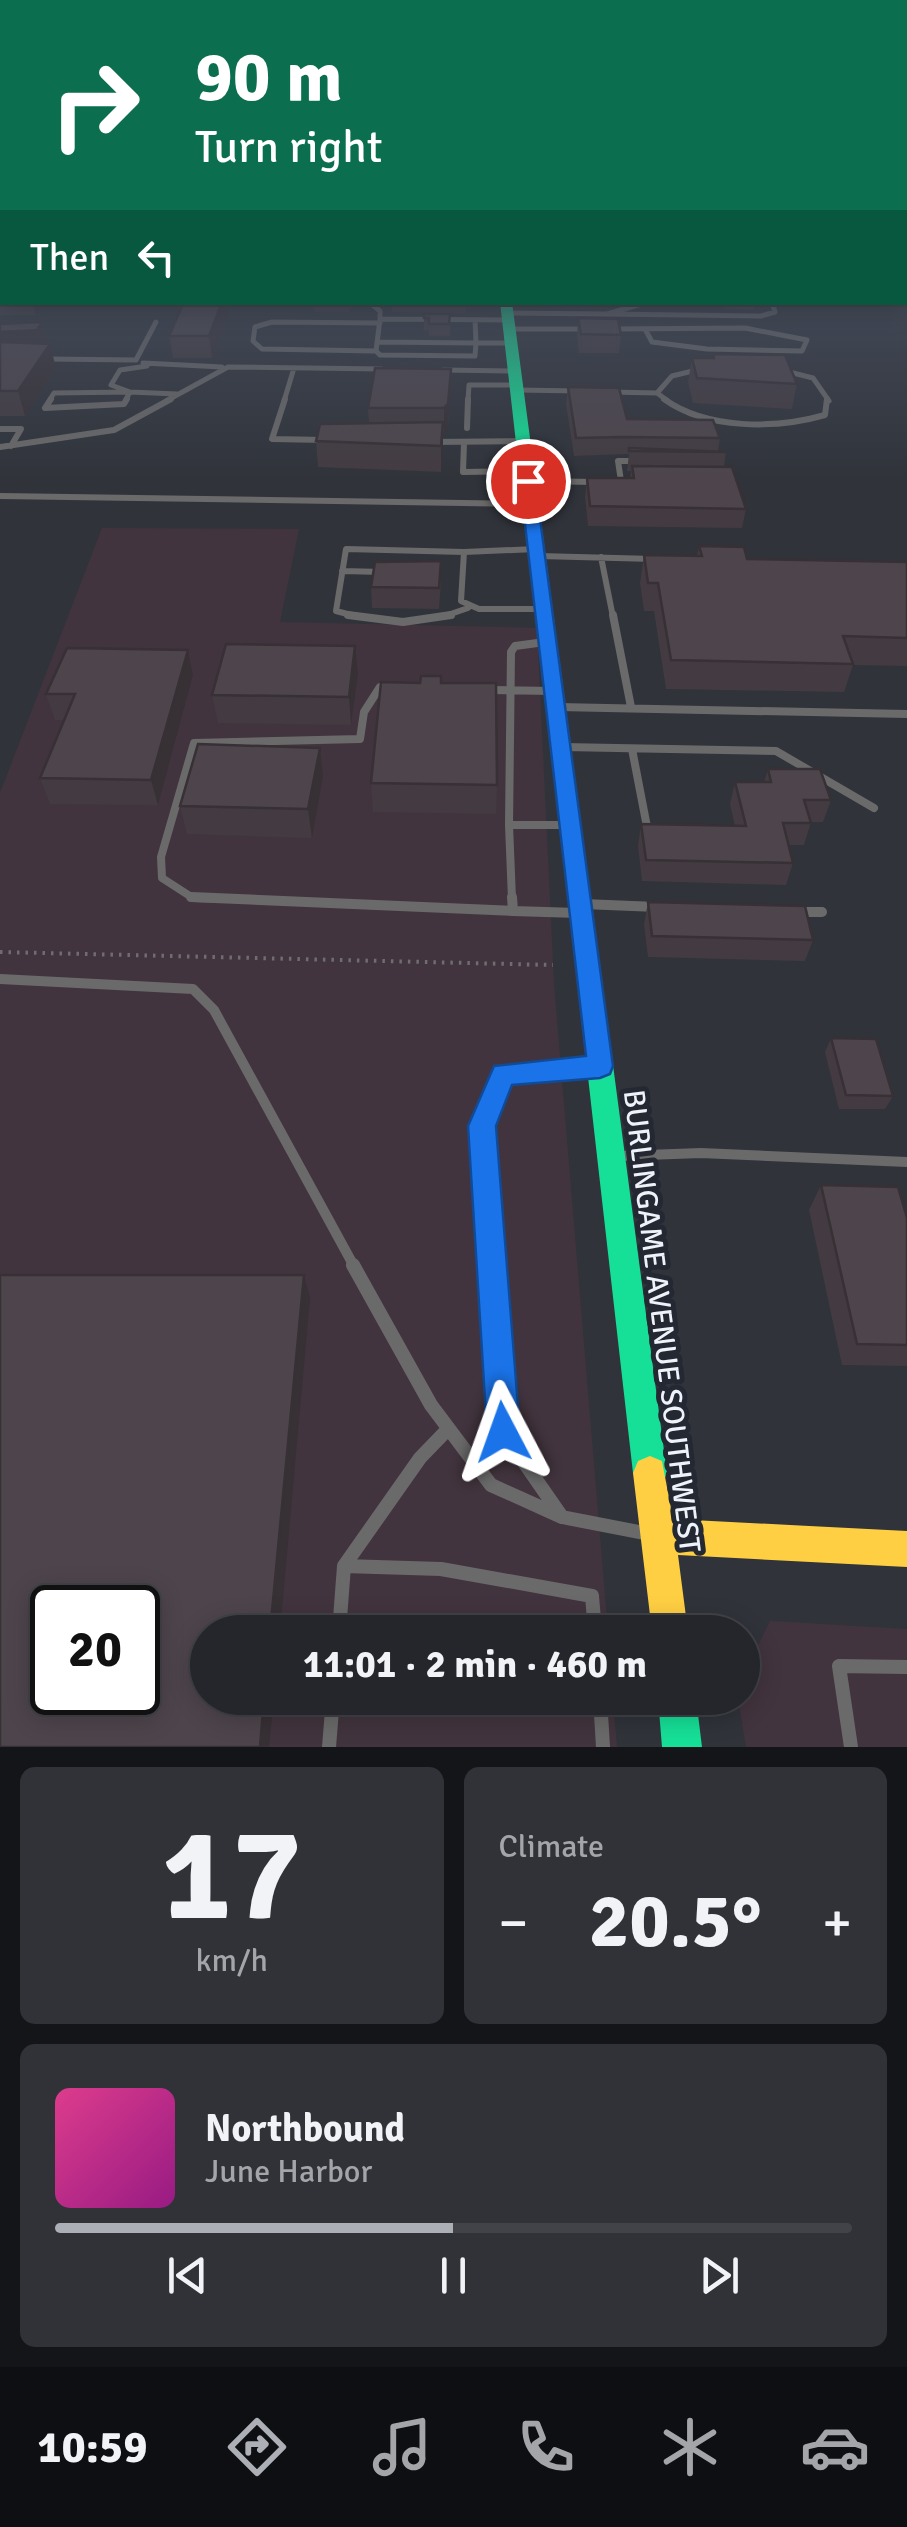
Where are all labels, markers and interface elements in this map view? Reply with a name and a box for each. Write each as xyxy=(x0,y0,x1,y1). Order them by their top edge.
text: 90 m xyxy=(195,34,343,120)
icon: right xyxy=(30,40,160,170)
text: Turn right xyxy=(195,120,383,175)
icon: left xyxy=(129,230,184,285)
text: Then xyxy=(30,234,109,281)
pin xyxy=(486,439,571,524)
icon: arrive xyxy=(501,454,556,509)
street label: BURLINGAME AVENUE SOUTHWEST xyxy=(615,1088,708,1555)
position arrow xyxy=(451,1380,555,1484)
speed limit sign: 20 xyxy=(30,1585,160,1715)
text: 11:01 · 2 min · 460 m xyxy=(303,1641,647,1688)
text: 17 xyxy=(162,1796,302,1956)
text: Climate xyxy=(499,1827,604,1866)
text: 20.5° xyxy=(589,1875,762,1968)
text: − xyxy=(499,1889,528,1957)
text: + xyxy=(822,1889,852,1957)
text: km/h xyxy=(196,1941,268,1980)
text: Northbound xyxy=(205,2105,405,2152)
text: June Harbor xyxy=(205,2152,372,2191)
icon: previous xyxy=(160,2248,215,2303)
icon: pause xyxy=(426,2248,481,2303)
icon: next xyxy=(692,2248,747,2303)
icon: directions xyxy=(222,2412,292,2482)
icon: music xyxy=(367,2412,437,2482)
icon: phone xyxy=(511,2412,581,2482)
icon: climate xyxy=(655,2412,725,2482)
icon: car xyxy=(800,2412,870,2482)
text: 10:59 xyxy=(37,2420,148,2475)

